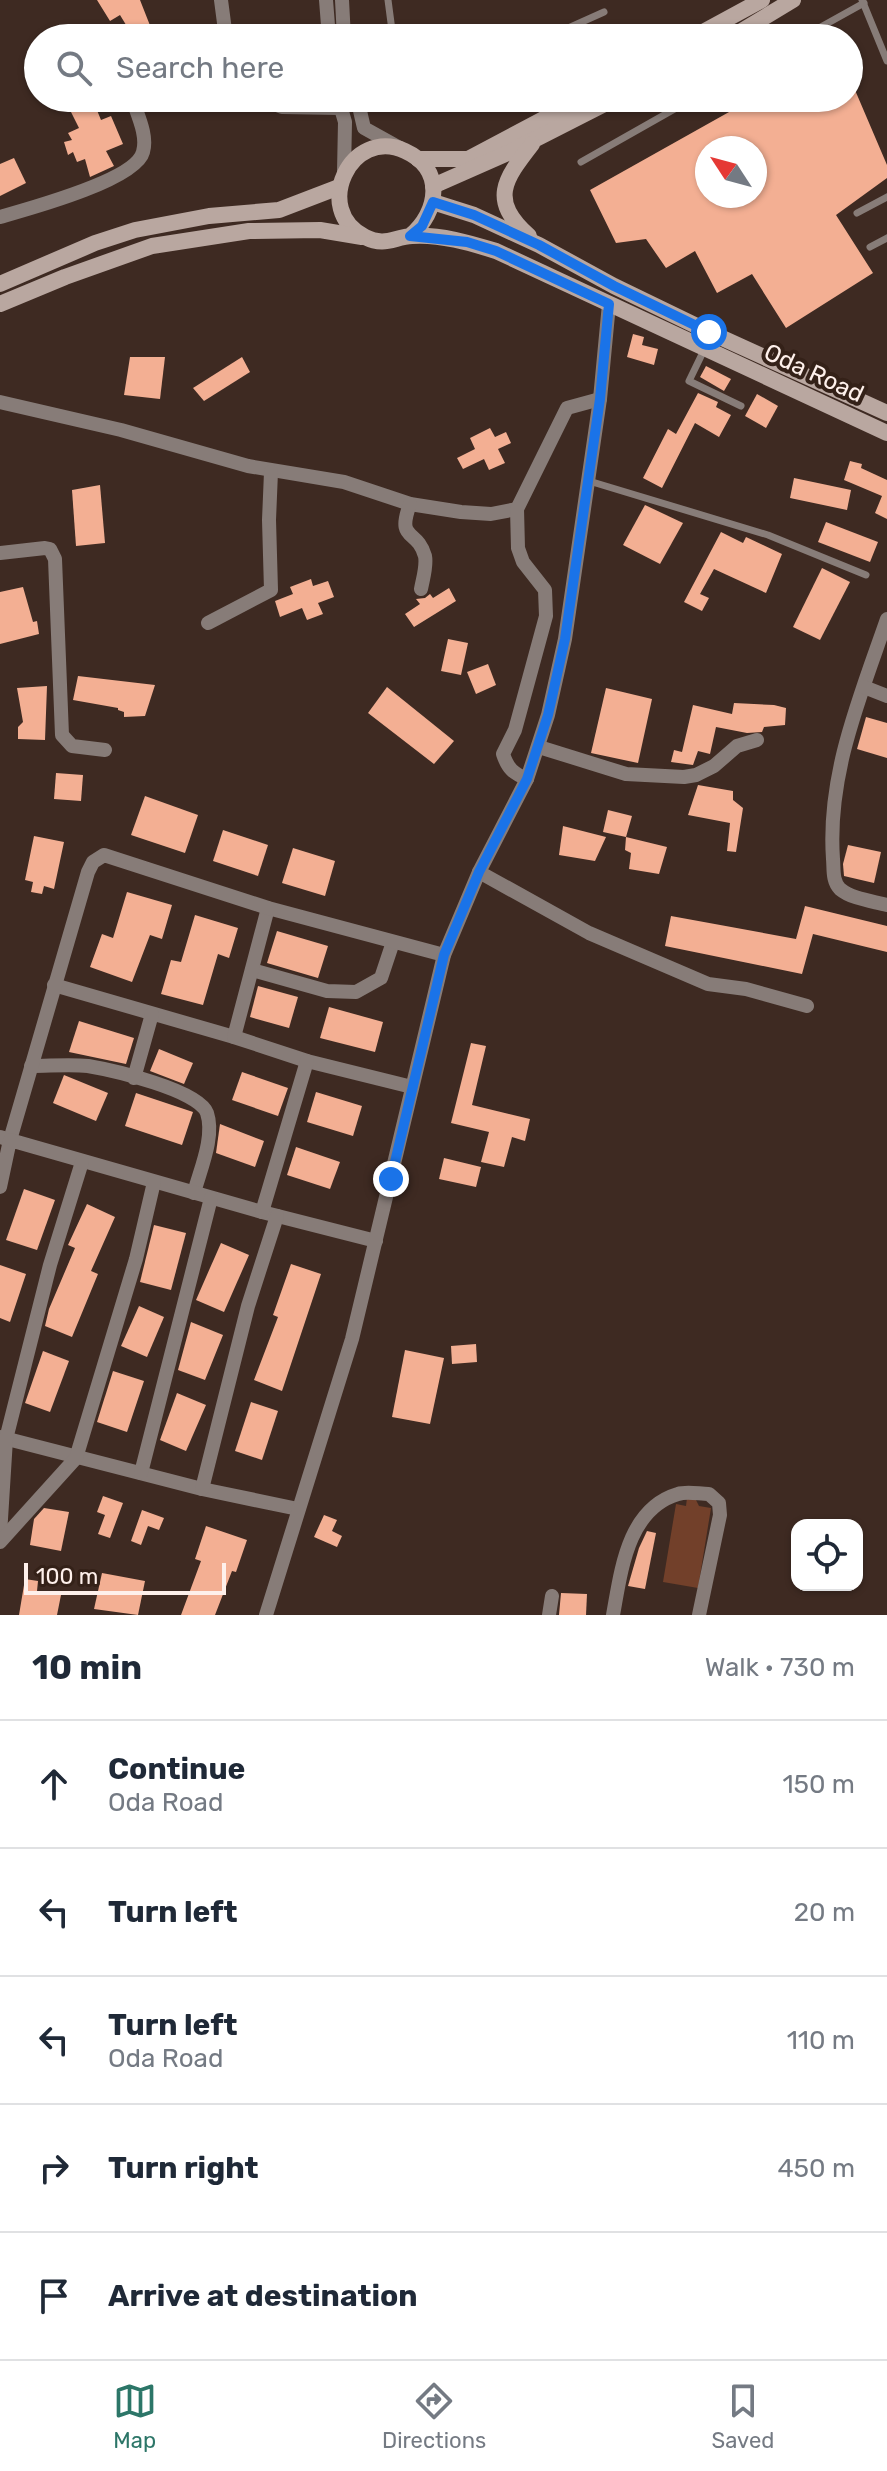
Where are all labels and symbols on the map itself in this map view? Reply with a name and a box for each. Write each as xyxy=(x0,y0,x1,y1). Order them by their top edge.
north arrow xyxy=(695,136,767,208)
route start xyxy=(691,314,727,350)
street label: Oda Road xyxy=(760,338,868,408)
route end xyxy=(373,1161,409,1197)
scale bar xyxy=(24,1559,226,1595)

